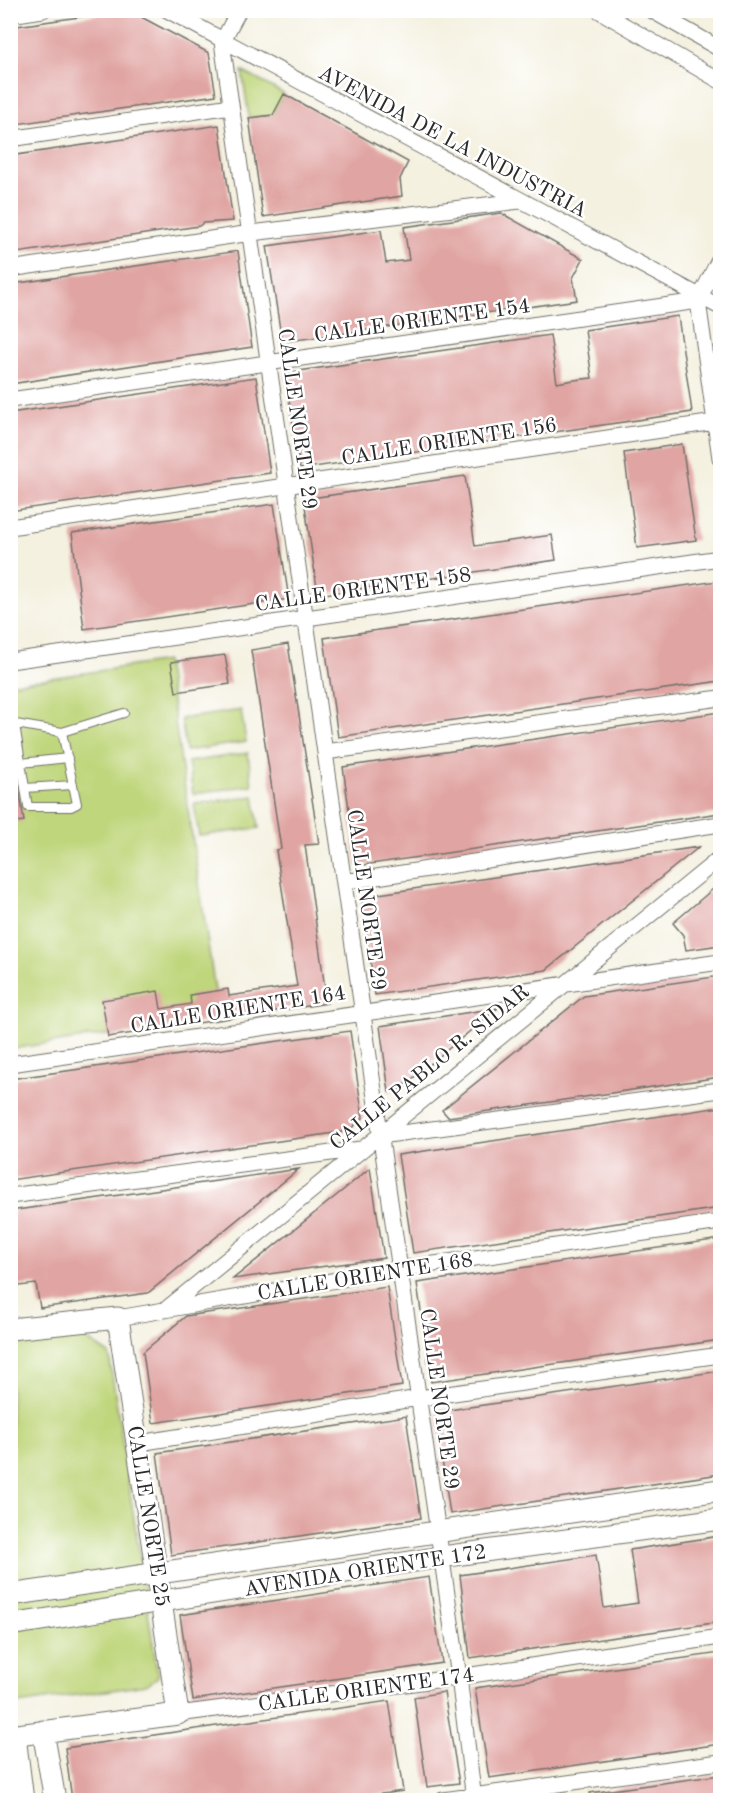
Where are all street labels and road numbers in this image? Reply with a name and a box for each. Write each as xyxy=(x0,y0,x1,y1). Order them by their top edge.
street label: AVENIDA DE LA INDUSTRIA xyxy=(314,62,590,222)
street label: CALLE ORIENTE 154 xyxy=(313,296,532,347)
street label: CALLE NORTE 29 xyxy=(273,327,320,511)
street label: CALLE ORIENTE 156 xyxy=(340,415,559,470)
street label: CALLE ORIENTE 158 xyxy=(254,565,473,616)
street label: CALLE NORTE 29 xyxy=(342,808,389,992)
street label: CALLE PABLO R. SIDAR xyxy=(326,981,534,1155)
street label: CALLE ORIENTE 164 xyxy=(129,983,348,1038)
street label: CALLE ORIENTE 168 xyxy=(256,1250,475,1305)
street label: CALLE NORTE 29 xyxy=(415,1307,462,1491)
street label: CALLE NORTE 25 xyxy=(123,1424,172,1608)
street label: AVENIDA ORIENTE 172 xyxy=(242,1542,488,1601)
street label: CALLE ORIENTE 174 xyxy=(257,1665,476,1716)

